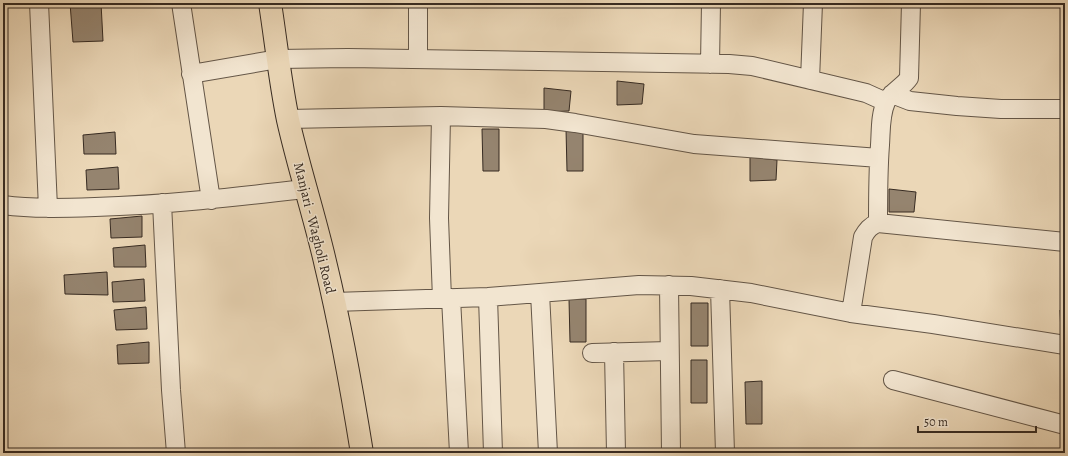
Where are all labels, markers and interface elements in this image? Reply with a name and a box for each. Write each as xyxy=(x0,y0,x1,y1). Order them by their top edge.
street label: Manjari - Wagholi Road xyxy=(289,160,340,296)
scale bar xyxy=(918,408,1036,434)
text: 50 m xyxy=(924,414,948,430)

